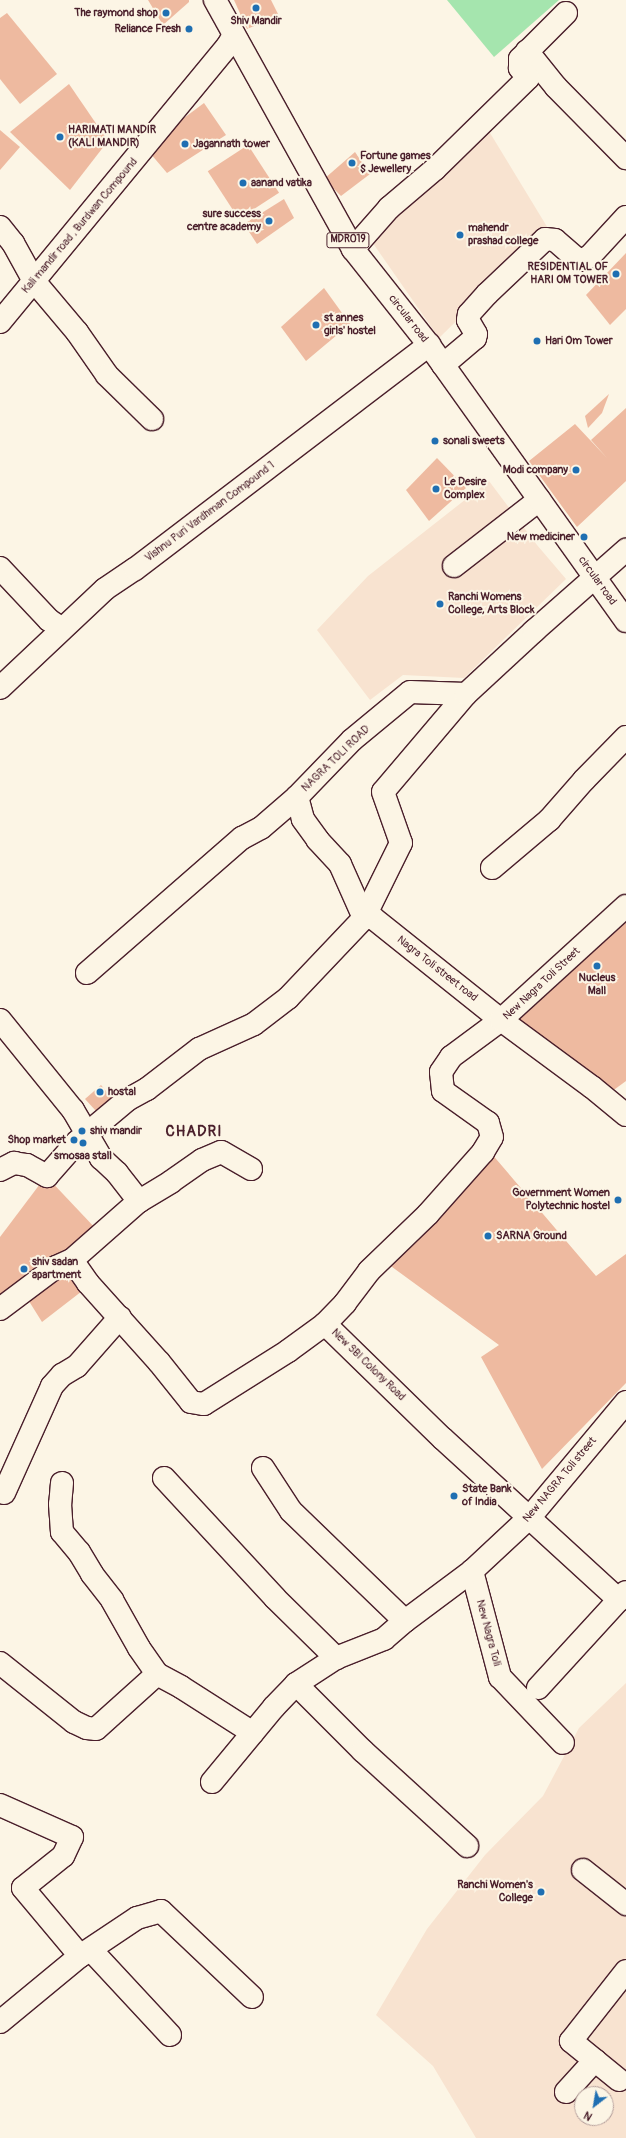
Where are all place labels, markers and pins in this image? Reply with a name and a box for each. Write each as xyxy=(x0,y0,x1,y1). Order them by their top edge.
marker: Shiv Mandir xyxy=(251,3,261,13)
place label: The raymond shop xyxy=(74,6,158,20)
marker: The raymond shop xyxy=(161,8,171,18)
place label: Shiv Mandir xyxy=(230,14,282,28)
place label: Reliance Fresh xyxy=(114,22,181,36)
marker: Reliance Fresh xyxy=(184,24,194,34)
place label: HARIMATI MANDIR (KALI MANDIR) xyxy=(68,124,156,150)
marker: HARIMATI MANDIR (KALI MANDIR) xyxy=(55,132,65,142)
place label: Jagannath tower xyxy=(193,137,270,151)
marker: Jagannath tower xyxy=(180,139,190,149)
place label: Fortune games $ Jewellery xyxy=(360,150,431,176)
marker: Fortune games $ Jewellery xyxy=(347,158,357,168)
place label: aanand vatika xyxy=(251,176,312,190)
marker: aanand vatika xyxy=(238,178,248,188)
place label: sure success centre academy xyxy=(187,208,261,234)
marker: sure success centre academy xyxy=(264,216,274,226)
place label: mahendr prashad college xyxy=(468,222,538,248)
marker: mahendr prashad college xyxy=(455,230,465,240)
place label: RESIDENTIAL OF HARI OM TOWER xyxy=(528,261,608,287)
marker: RESIDENTIAL OF HARI OM TOWER xyxy=(611,269,621,279)
place label: st annes girls' hostel xyxy=(324,312,376,338)
marker: st annes girls' hostel xyxy=(311,320,321,330)
place label: Hari Om Tower xyxy=(545,334,613,348)
marker: Hari Om Tower xyxy=(532,336,542,346)
place label: sonali sweets xyxy=(443,434,505,448)
marker: sonali sweets xyxy=(430,436,440,446)
place label: Modi company xyxy=(503,463,568,477)
marker: Modi company xyxy=(571,465,581,475)
place label: Le Desire Complex xyxy=(444,476,486,502)
marker: Le Desire Complex xyxy=(431,484,441,494)
place label: New mediciner xyxy=(507,530,575,544)
marker: New mediciner xyxy=(578,531,590,543)
place label: Ranchi Womens College, Arts Block xyxy=(448,591,535,617)
marker: Ranchi Womens College, Arts Block xyxy=(435,599,445,609)
marker: Nucleus Mall xyxy=(592,961,602,971)
place label: Nucleus Mall xyxy=(578,972,616,998)
place label: hostal xyxy=(108,1085,136,1099)
marker: hostal xyxy=(95,1087,105,1097)
place label: shiv mandir xyxy=(90,1124,142,1138)
marker: shiv mandir xyxy=(77,1126,87,1136)
place label: Shop market xyxy=(8,1133,66,1147)
marker: Shop market xyxy=(69,1135,79,1145)
marker: smosaa stall xyxy=(78,1138,88,1148)
place label: smosaa stall xyxy=(54,1149,112,1163)
place label: Government Women Polytechnic hostel xyxy=(512,1187,610,1213)
marker: Government Women Polytechnic hostel xyxy=(613,1195,623,1205)
place label: SARNA Ground xyxy=(496,1229,567,1243)
marker: SARNA Ground xyxy=(483,1231,493,1241)
place label: shiv sadan apartment xyxy=(32,1256,81,1282)
marker: shiv sadan apartment xyxy=(19,1264,29,1274)
place label: State Bank of India xyxy=(462,1483,512,1509)
marker: State Bank of India xyxy=(449,1491,459,1501)
place label: Ranchi Women's College xyxy=(457,1879,533,1905)
marker: Ranchi Women's College xyxy=(536,1887,546,1897)

